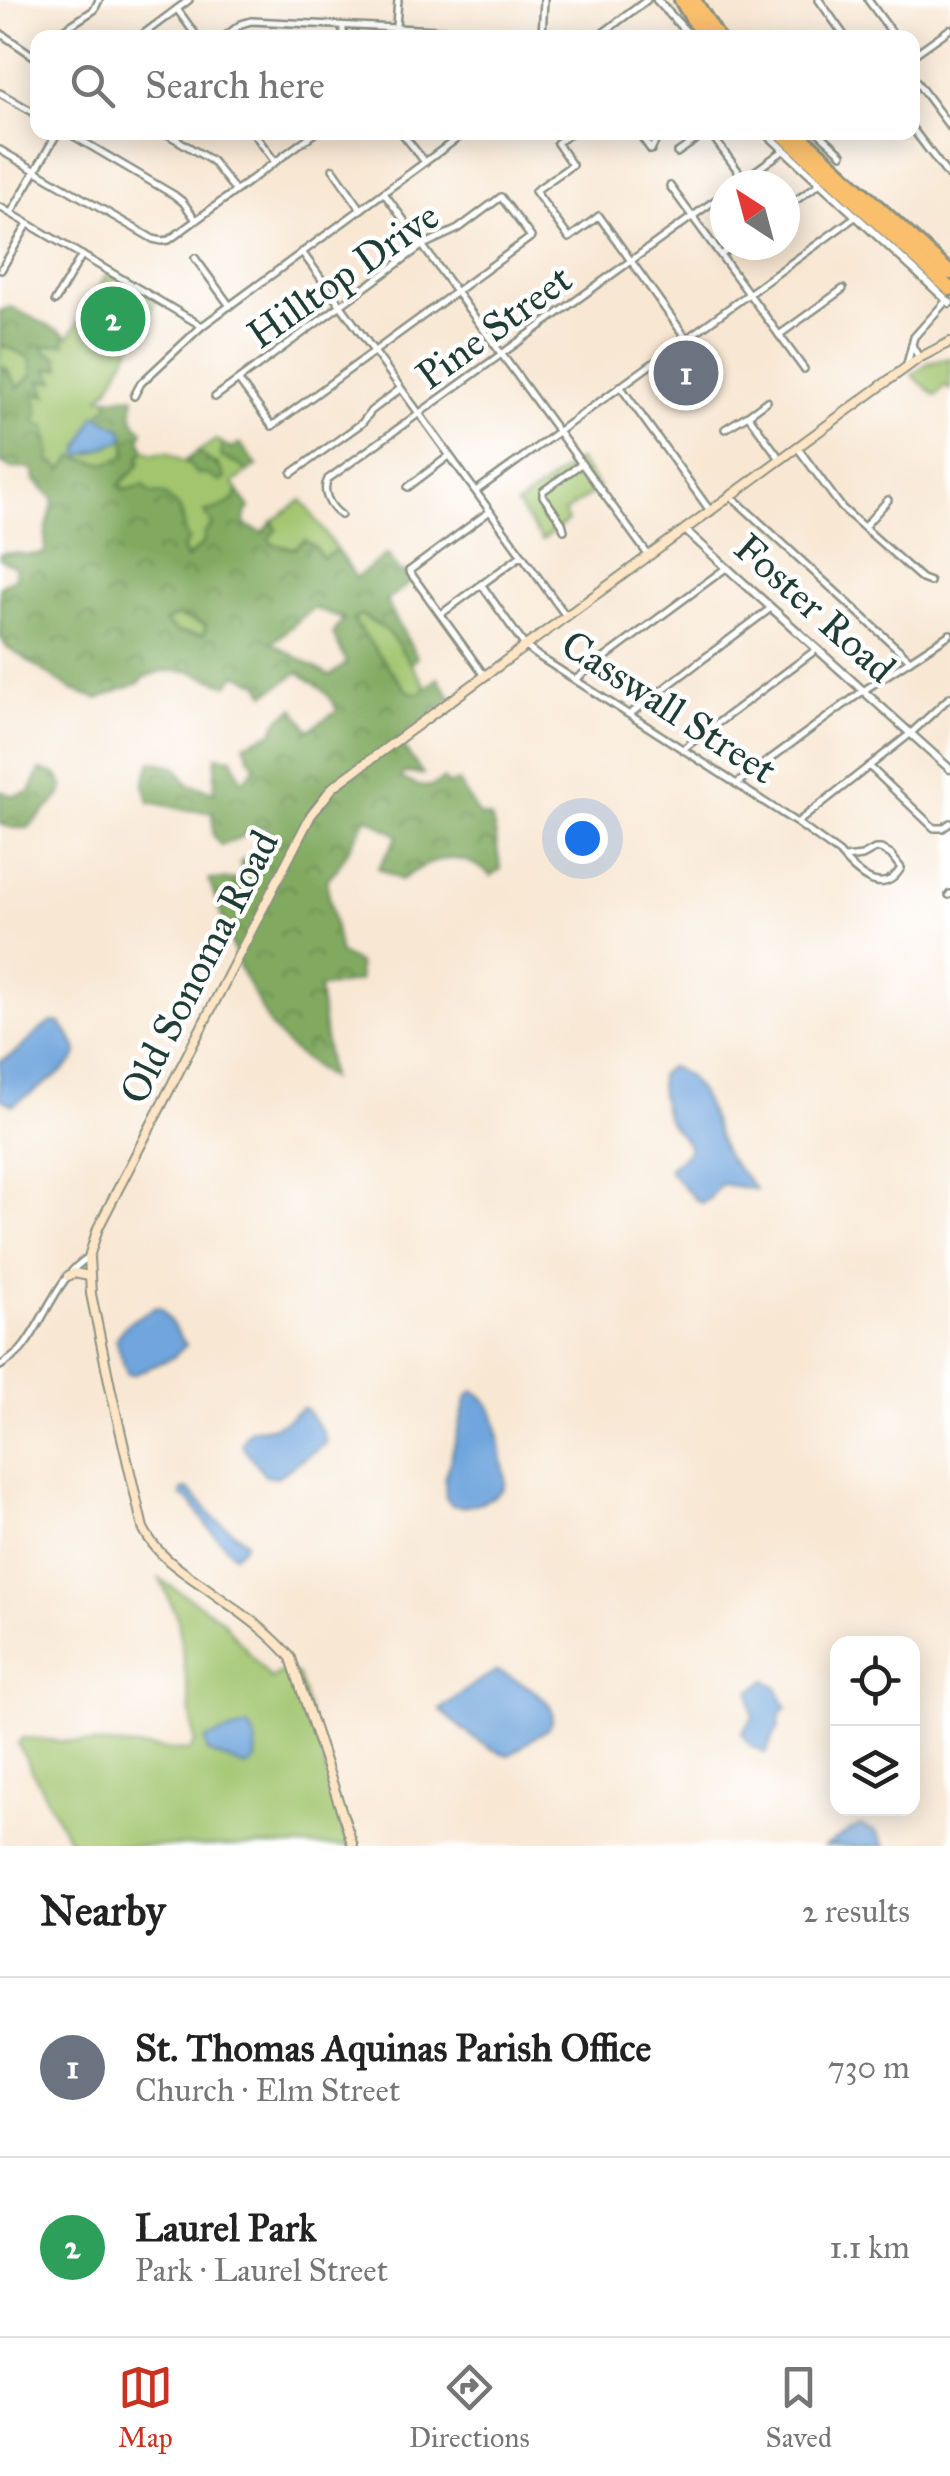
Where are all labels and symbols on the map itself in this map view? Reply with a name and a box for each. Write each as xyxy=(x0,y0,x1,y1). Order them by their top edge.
north arrow xyxy=(710,170,800,260)
street label: Hilltop Drive xyxy=(238,191,448,359)
street label: Pine Street xyxy=(407,254,581,400)
pin: 2 xyxy=(80,282,146,356)
pin: 1 xyxy=(654,336,718,410)
street label: Foster Road xyxy=(724,523,906,693)
street label: Casswall Street xyxy=(553,619,785,795)
your location xyxy=(557,813,608,864)
street label: Old Sonoma Road xyxy=(109,822,289,1112)

